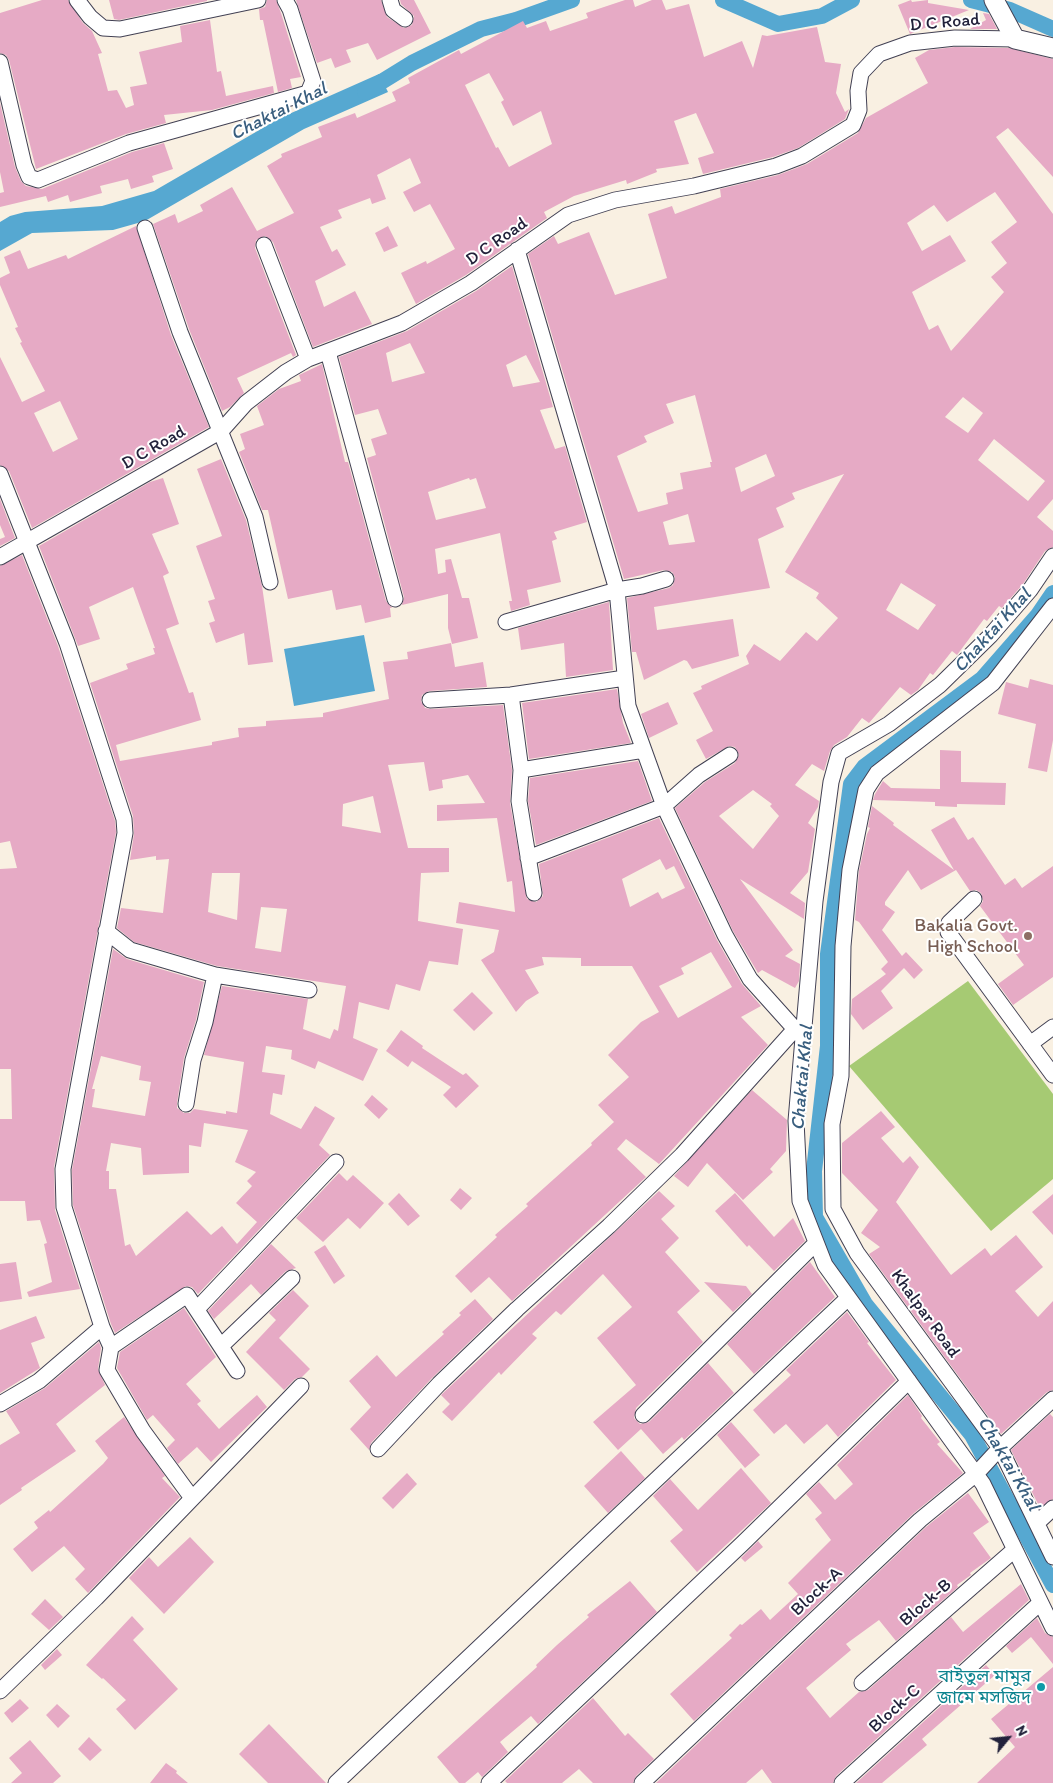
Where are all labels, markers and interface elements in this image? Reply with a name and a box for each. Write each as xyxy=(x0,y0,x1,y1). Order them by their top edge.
street label: D C Road xyxy=(909,9,981,37)
water label: Chaktai Khal xyxy=(227,78,331,146)
street label: D C Road xyxy=(462,213,532,271)
street label: D C Road xyxy=(118,421,190,475)
water label: Chaktai Khal xyxy=(949,584,1037,678)
place label: Bakalia Govt. High School xyxy=(915,915,1018,958)
marker: Bakalia Govt. High School xyxy=(1022,930,1034,942)
water label: Chaktai Khal xyxy=(787,1025,819,1131)
street label: Khalpar Road xyxy=(886,1266,964,1362)
water label: Chaktai Khal xyxy=(972,1413,1044,1515)
street label: Block-A xyxy=(787,1563,847,1621)
street label: Block-B xyxy=(896,1575,956,1631)
place label: বাইতুল মামুর জামে মসজিদ xyxy=(937,1666,1031,1708)
street label: Block-C xyxy=(865,1680,925,1738)
marker: বাইতুল মামুর জামে মসজিদ xyxy=(1035,1681,1047,1693)
north arrow xyxy=(983,1713,1033,1763)
text: N xyxy=(1012,1723,1031,1739)

